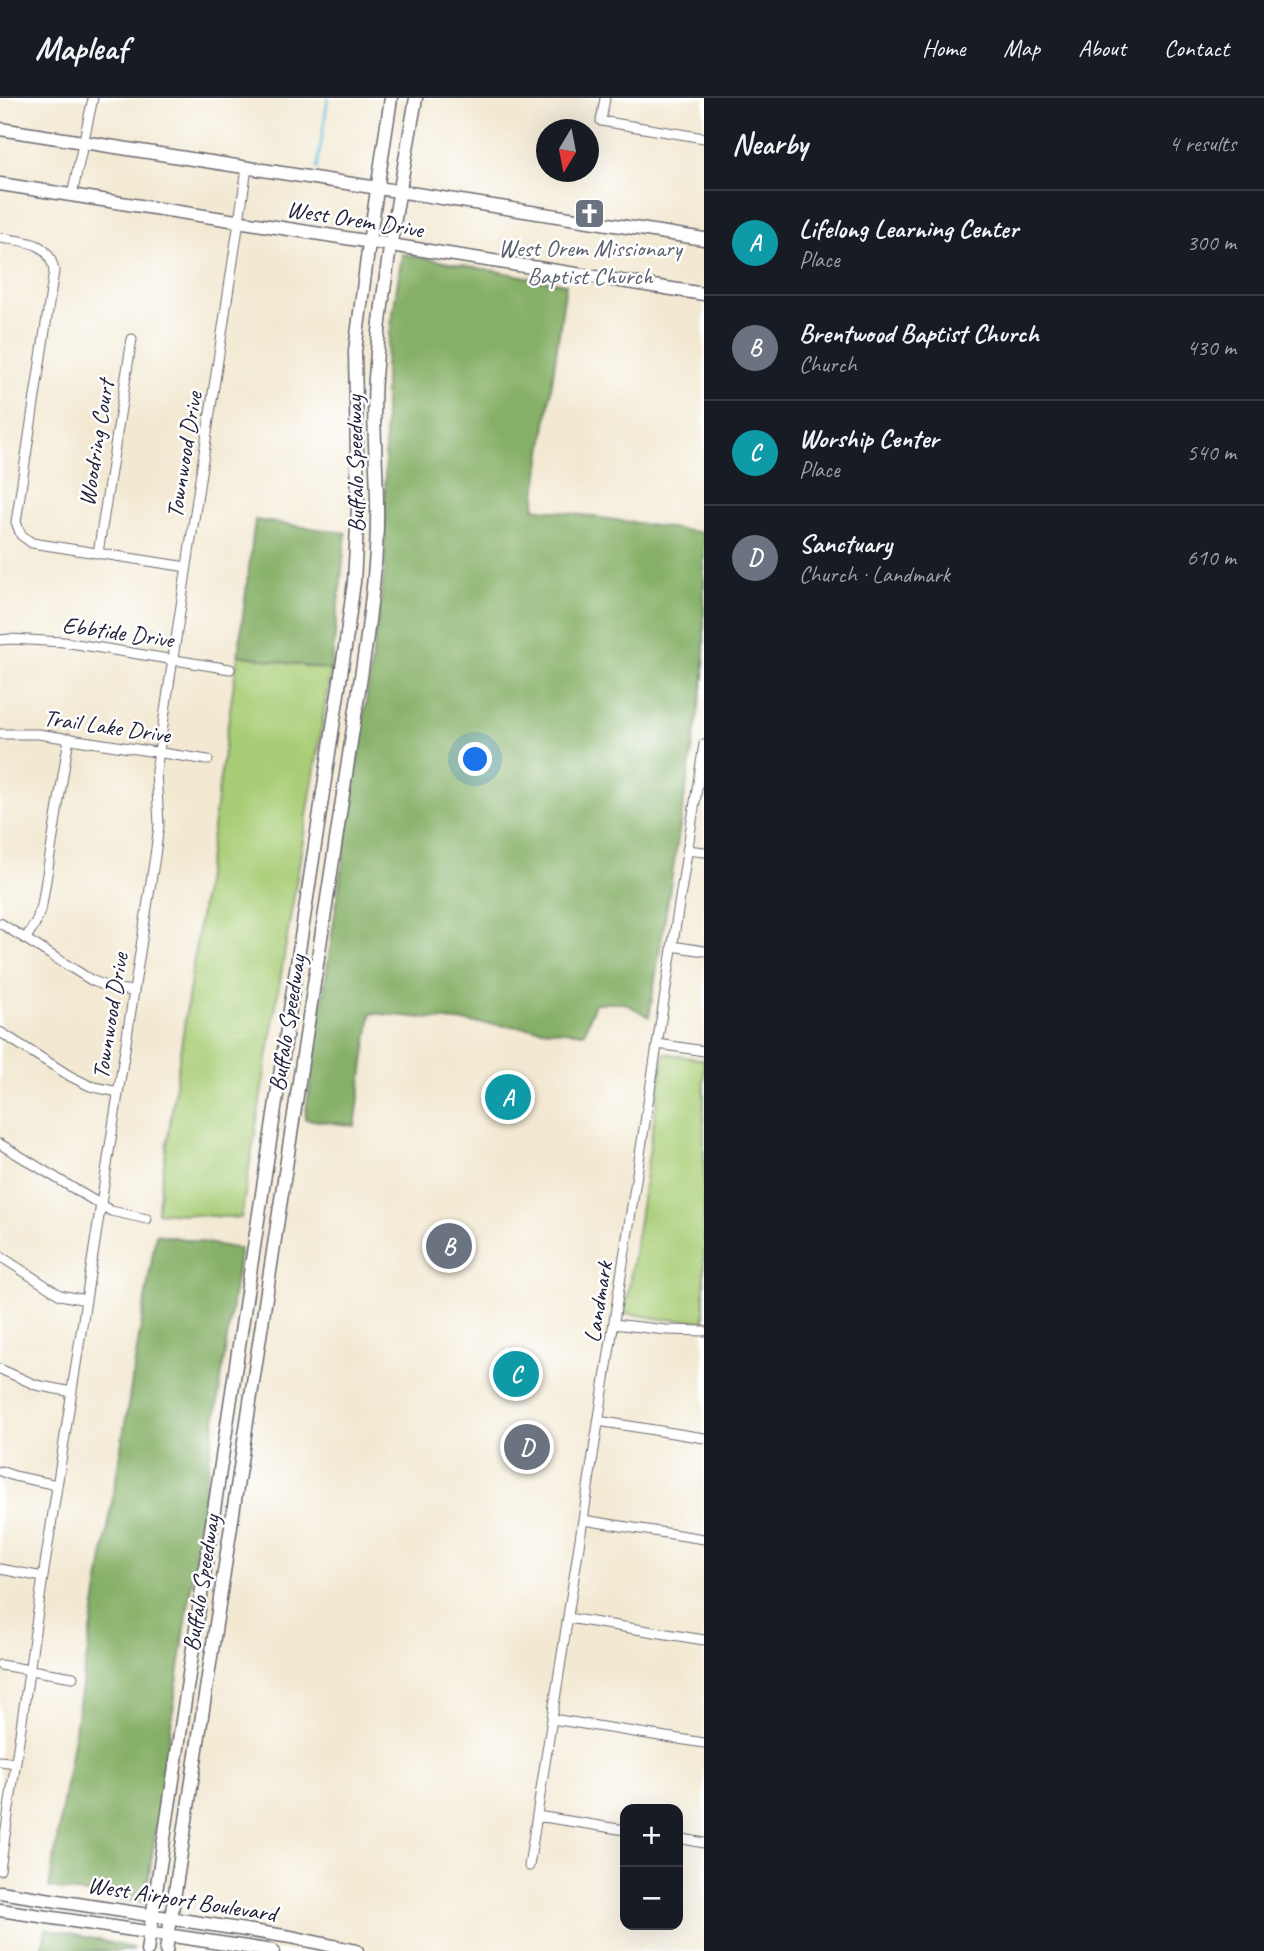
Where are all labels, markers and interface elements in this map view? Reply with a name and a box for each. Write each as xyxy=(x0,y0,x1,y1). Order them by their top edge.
text: Mapleaf xyxy=(35,27,127,69)
text: Home xyxy=(922,33,965,63)
text: Map xyxy=(1003,33,1040,63)
text: About xyxy=(1078,33,1126,63)
text: Contact xyxy=(1164,33,1229,63)
north arrow xyxy=(536,119,599,182)
text: Nearby xyxy=(732,125,808,163)
text: 4 results xyxy=(1169,129,1236,158)
street label: West Orem Drive xyxy=(285,193,427,245)
church icon: West Orem Missionary Baptist Church xyxy=(573,197,607,231)
text: Lifelong Learning Center xyxy=(799,212,1018,245)
text: A xyxy=(749,228,761,257)
text: 300 m xyxy=(1187,228,1236,257)
place label: West Orem Missionary Baptist Church xyxy=(498,233,684,291)
text: Place xyxy=(799,245,839,274)
text: Brentwood Baptist Church xyxy=(799,317,1039,350)
text: B xyxy=(749,333,761,362)
text: 430 m xyxy=(1187,333,1236,362)
text: Church xyxy=(799,350,857,379)
street label: Woodring Court xyxy=(71,375,121,508)
street label: Townwood Drive xyxy=(159,387,209,520)
street label: Buffalo Speedway xyxy=(339,393,371,533)
text: Worship Center xyxy=(799,422,939,455)
text: C xyxy=(750,438,760,467)
text: 540 m xyxy=(1187,438,1236,467)
text: Place xyxy=(799,455,839,484)
text: Sanctuary xyxy=(799,527,892,560)
text: D xyxy=(748,543,762,572)
text: 610 m xyxy=(1187,543,1236,572)
text: Church · Landmark xyxy=(799,560,950,589)
street label: Ebbtide Drive xyxy=(61,609,178,655)
street label: Trail Lake Drive xyxy=(42,702,174,750)
your location xyxy=(458,742,492,776)
street label: Townwood Drive xyxy=(85,948,135,1081)
street label: Buffalo Speedway xyxy=(261,951,313,1093)
pin: A xyxy=(485,1071,531,1123)
pin: B xyxy=(426,1220,472,1272)
street label: Landmark xyxy=(577,1257,620,1345)
pin: C xyxy=(493,1348,539,1400)
pin: D xyxy=(504,1421,550,1473)
street label: Buffalo Speedway xyxy=(175,1511,227,1653)
map controls xyxy=(620,1804,683,1930)
button: + xyxy=(620,1804,683,1867)
button: − xyxy=(620,1867,683,1930)
street label: West Airport Boulevard xyxy=(86,1869,282,1929)

